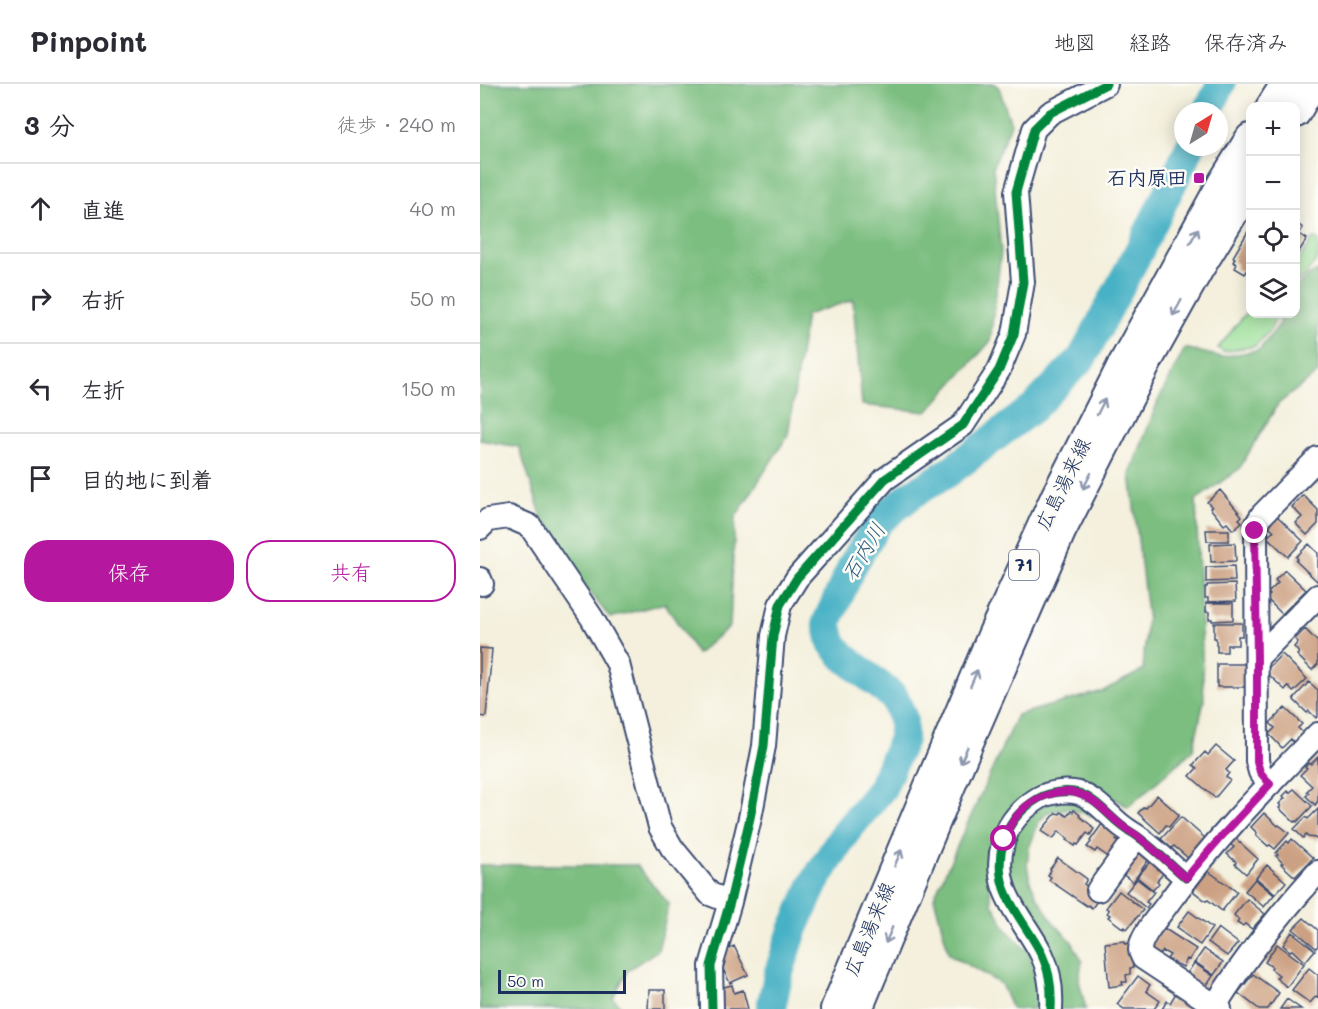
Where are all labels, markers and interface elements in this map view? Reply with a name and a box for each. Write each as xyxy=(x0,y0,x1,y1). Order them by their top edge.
text: Pinpoint xyxy=(30,23,147,59)
text: 地図 xyxy=(1054,28,1096,55)
text: 経路 xyxy=(1129,28,1171,55)
text: 保存済み xyxy=(1204,28,1288,55)
north arrow xyxy=(1174,102,1228,156)
map controls xyxy=(1246,102,1300,318)
button: + xyxy=(1246,102,1300,156)
text: 3 分 xyxy=(24,108,75,142)
text: 徒歩 · 240 m xyxy=(337,111,456,137)
button: − xyxy=(1246,156,1300,210)
place label: 石内原田 xyxy=(1107,164,1187,190)
marker: 石内原田 xyxy=(1192,171,1206,185)
icon: ahead xyxy=(24,192,57,225)
text: 直進 xyxy=(81,195,125,224)
text: 40 m xyxy=(410,195,456,221)
button: locate xyxy=(1246,210,1300,264)
one-way arrow xyxy=(1189,227,1200,245)
button: layers xyxy=(1246,264,1300,318)
icon: right xyxy=(24,282,57,315)
text: 右折 xyxy=(81,285,125,314)
text: 50 m xyxy=(410,285,456,311)
one-way arrow xyxy=(1171,299,1183,316)
icon: left xyxy=(24,372,57,405)
text: 左折 xyxy=(81,375,125,404)
text: 150 m xyxy=(401,375,456,401)
one-way arrow xyxy=(1095,399,1107,416)
street label: 広島湯来線 xyxy=(1028,433,1096,534)
icon: arrive xyxy=(24,462,57,495)
text: 目的地に到着 xyxy=(81,465,213,494)
one-way arrow xyxy=(1081,472,1092,490)
water label: 石内川 xyxy=(835,517,891,585)
route end xyxy=(1241,517,1267,543)
button: 保存 xyxy=(24,540,234,602)
button: 共有 xyxy=(246,540,456,602)
road number: 71 xyxy=(1009,550,1039,580)
one-way arrow xyxy=(969,670,980,688)
one-way arrow xyxy=(958,745,969,763)
route start xyxy=(990,825,1016,851)
one-way arrow xyxy=(893,850,904,868)
street label: 広島湯来線 xyxy=(837,878,900,980)
one-way arrow xyxy=(883,925,894,943)
scale bar xyxy=(498,967,626,994)
text: 50 m xyxy=(507,970,544,991)

